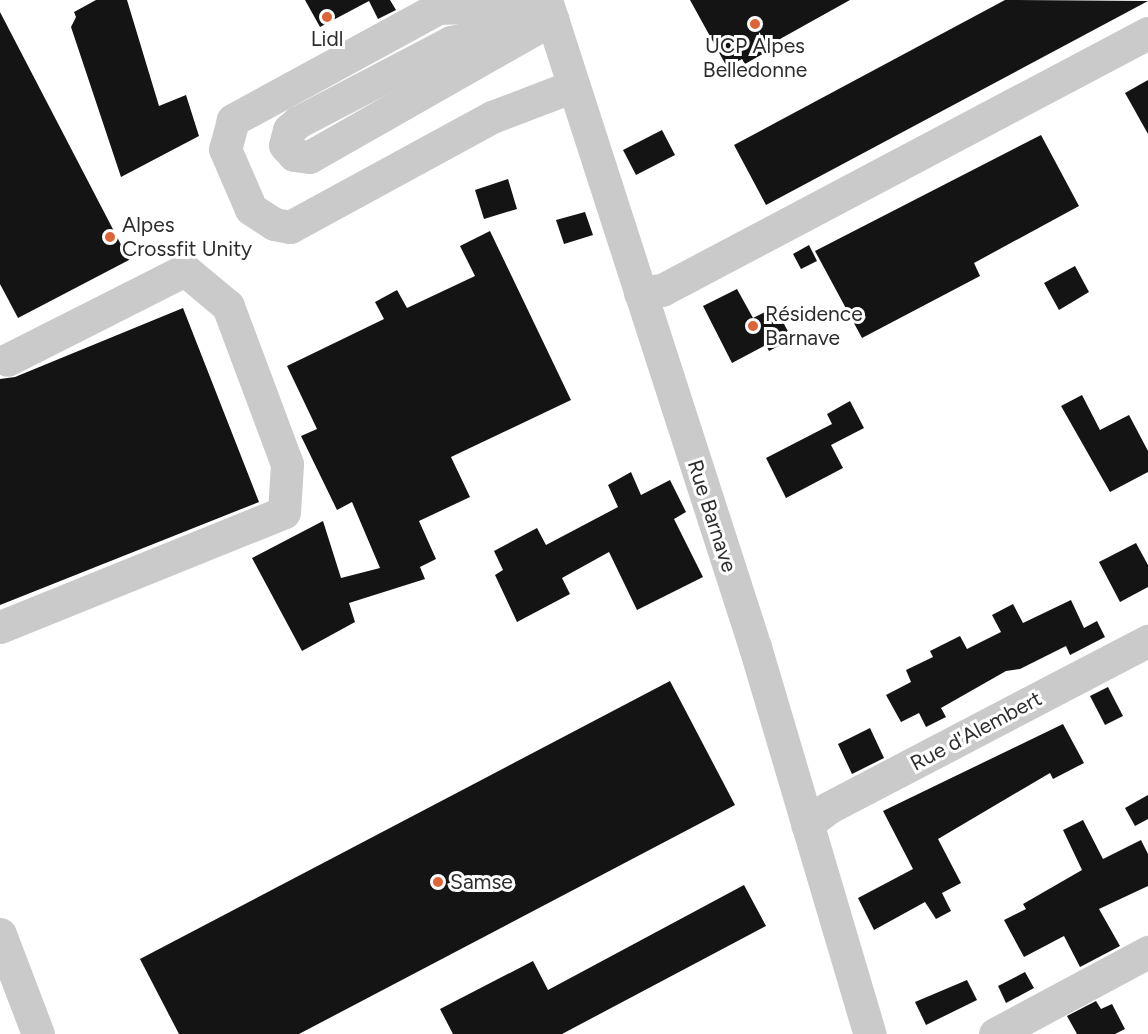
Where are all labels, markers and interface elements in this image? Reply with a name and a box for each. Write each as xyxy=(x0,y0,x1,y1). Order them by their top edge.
marker: Lidl xyxy=(320,10,334,24)
marker: UCP Alpes Belledonne xyxy=(748,17,762,31)
place label: Lidl xyxy=(311,26,343,52)
place label: UCP Alpes Belledonne xyxy=(703,33,807,83)
place label: Alpes Crossfit Unity xyxy=(122,212,252,262)
marker: Alpes Crossfit Unity xyxy=(103,230,117,244)
place label: Résidence Barnave xyxy=(765,301,863,351)
marker: Résidence Barnave xyxy=(746,319,760,333)
street label: Rue Barnave xyxy=(682,457,742,575)
street label: Rue d'Alembert xyxy=(906,686,1046,776)
place label: Samse xyxy=(450,869,513,895)
marker: Samse xyxy=(431,875,445,889)

